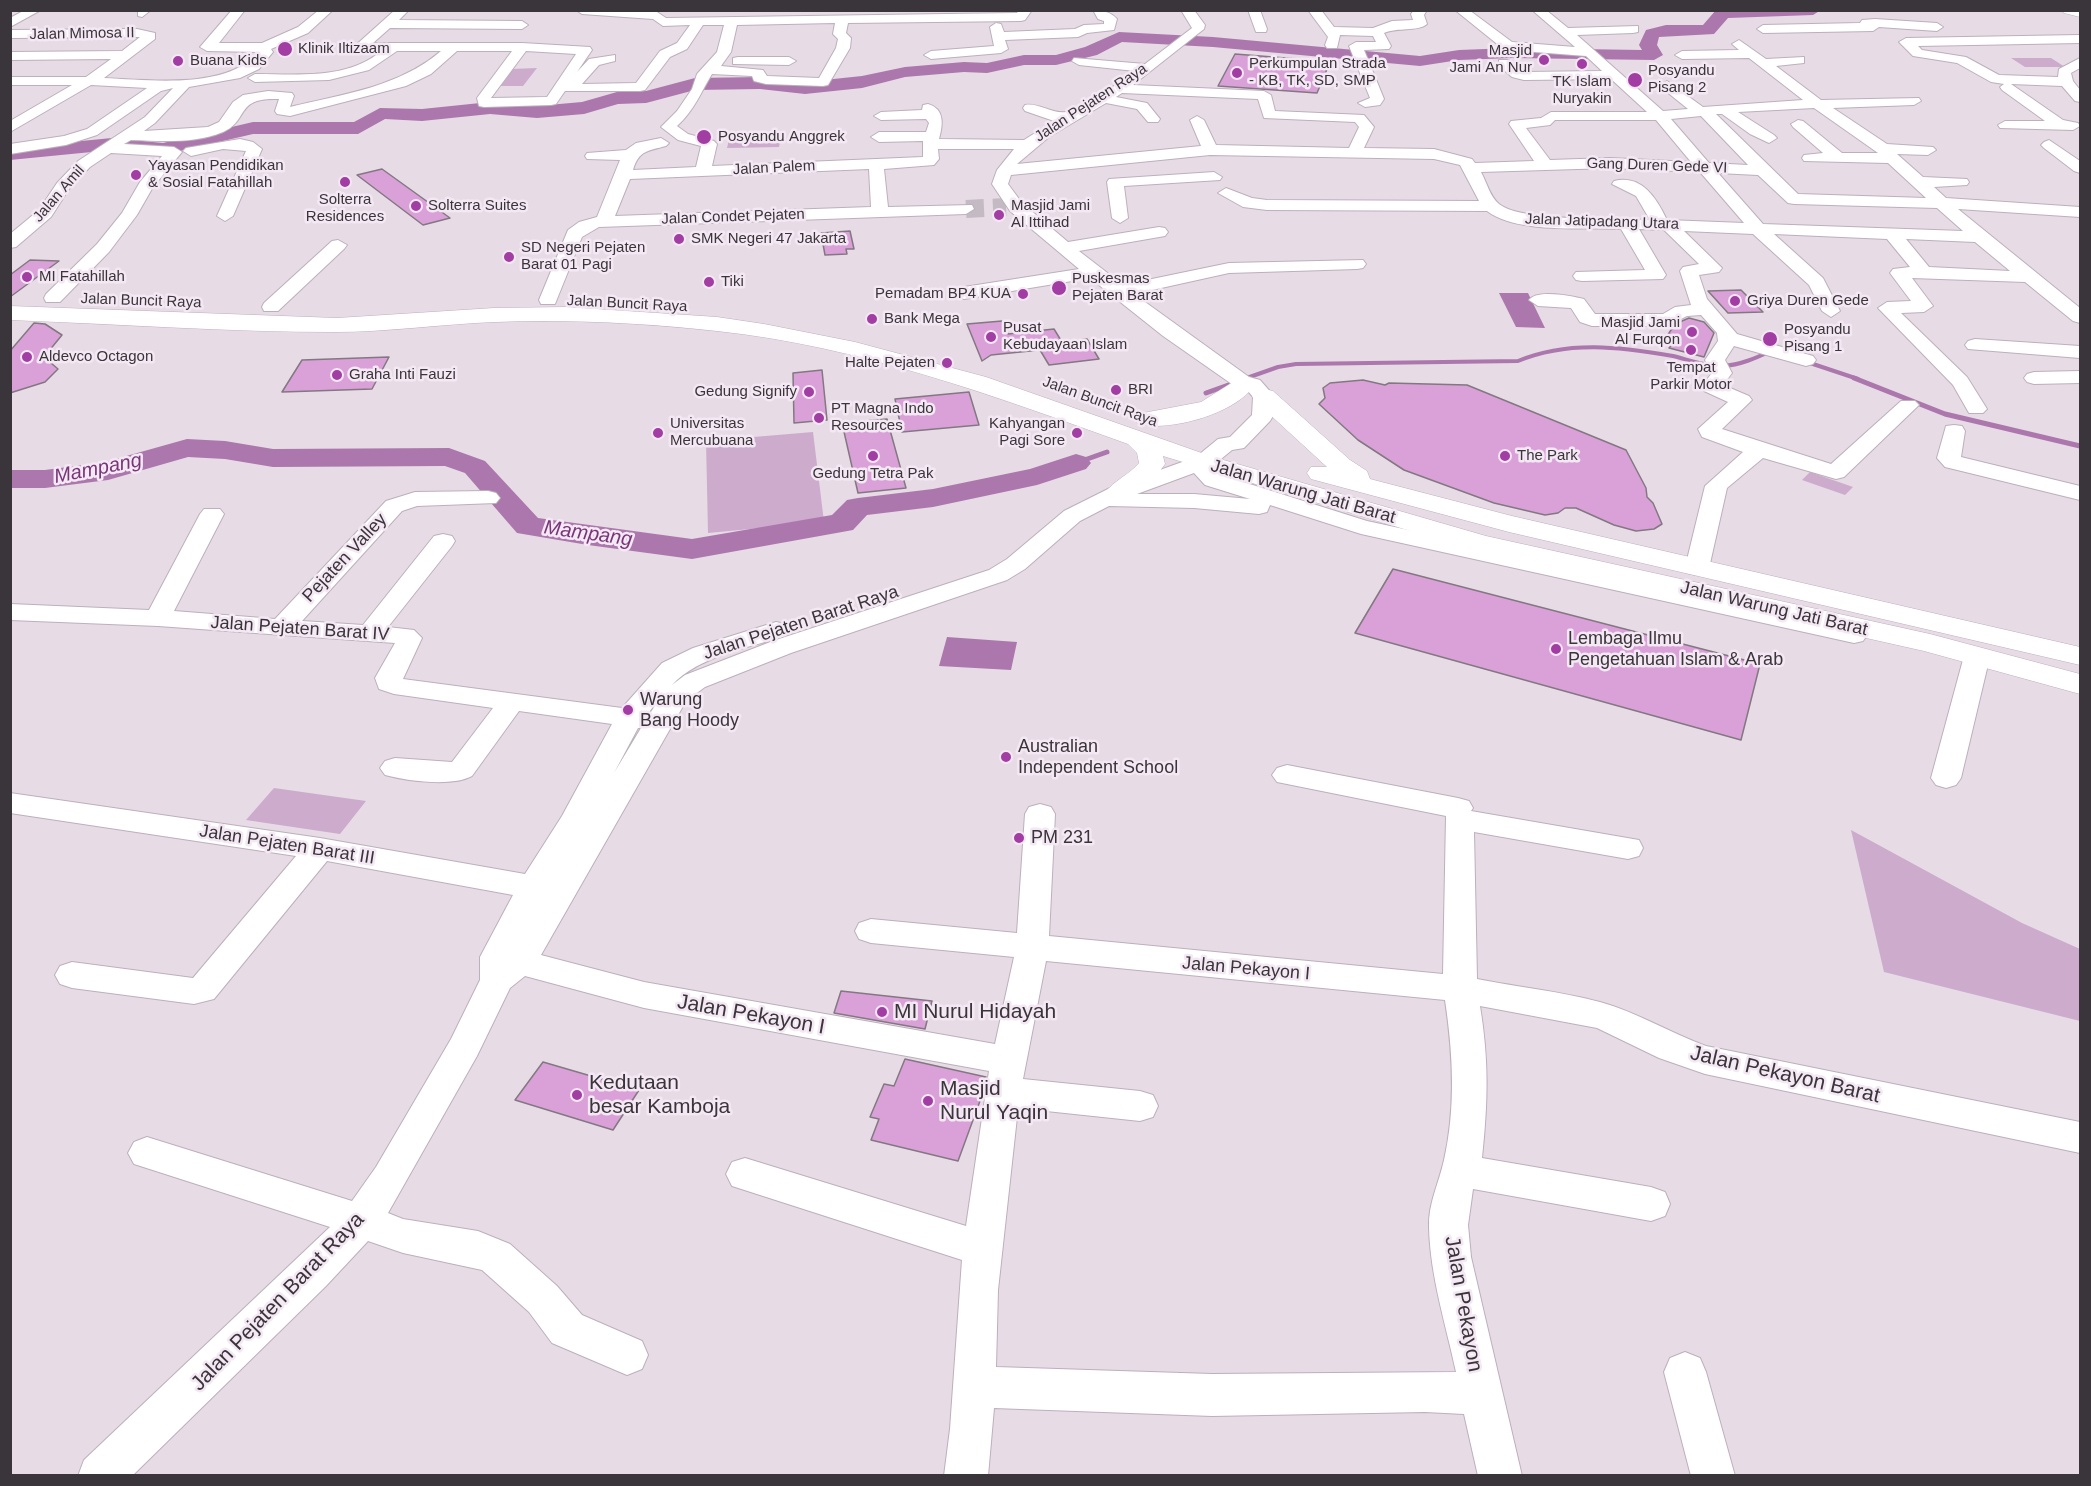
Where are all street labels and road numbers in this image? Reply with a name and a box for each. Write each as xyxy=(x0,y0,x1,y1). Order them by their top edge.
street label: Jalan Mimosa II xyxy=(29,24,135,44)
street label: Jalan Pejaten Raya xyxy=(1032,60,1150,146)
street label: Gang Duren Gede VI xyxy=(1586,155,1728,177)
street label: Jalan Palem xyxy=(732,157,816,179)
street label: Jalan Amil xyxy=(30,162,88,226)
street label: Jalan Condet Pejaten xyxy=(661,206,805,228)
street label: Jalan Jatipadang Utara xyxy=(1525,210,1679,234)
street label: Jalan Buncit Raya xyxy=(80,290,202,312)
street label: Jalan Buncit Raya xyxy=(566,292,688,316)
street label: Jalan Buncit Raya xyxy=(1040,373,1160,431)
street label: Jalan Warung Jati Barat xyxy=(1208,455,1398,529)
street label: Pejaten Valley xyxy=(298,509,392,607)
street label: Jalan Warung Jati Barat xyxy=(1678,577,1870,641)
street label: Jalan Pejaten Barat Raya xyxy=(701,581,901,665)
street label: Jalan Pejaten Barat IV xyxy=(210,612,390,646)
street label: Jalan Pejaten Barat III xyxy=(198,820,376,870)
street label: Jalan Pekayon I xyxy=(1181,953,1311,985)
street label: Jalan Pekayon I xyxy=(675,990,827,1040)
street label: Jalan Pekayon Barat xyxy=(1688,1041,1882,1109)
street label: Jalan Pejaten Barat Raya xyxy=(186,1208,370,1396)
street label: Jalan Pekayon xyxy=(1439,1234,1487,1374)

